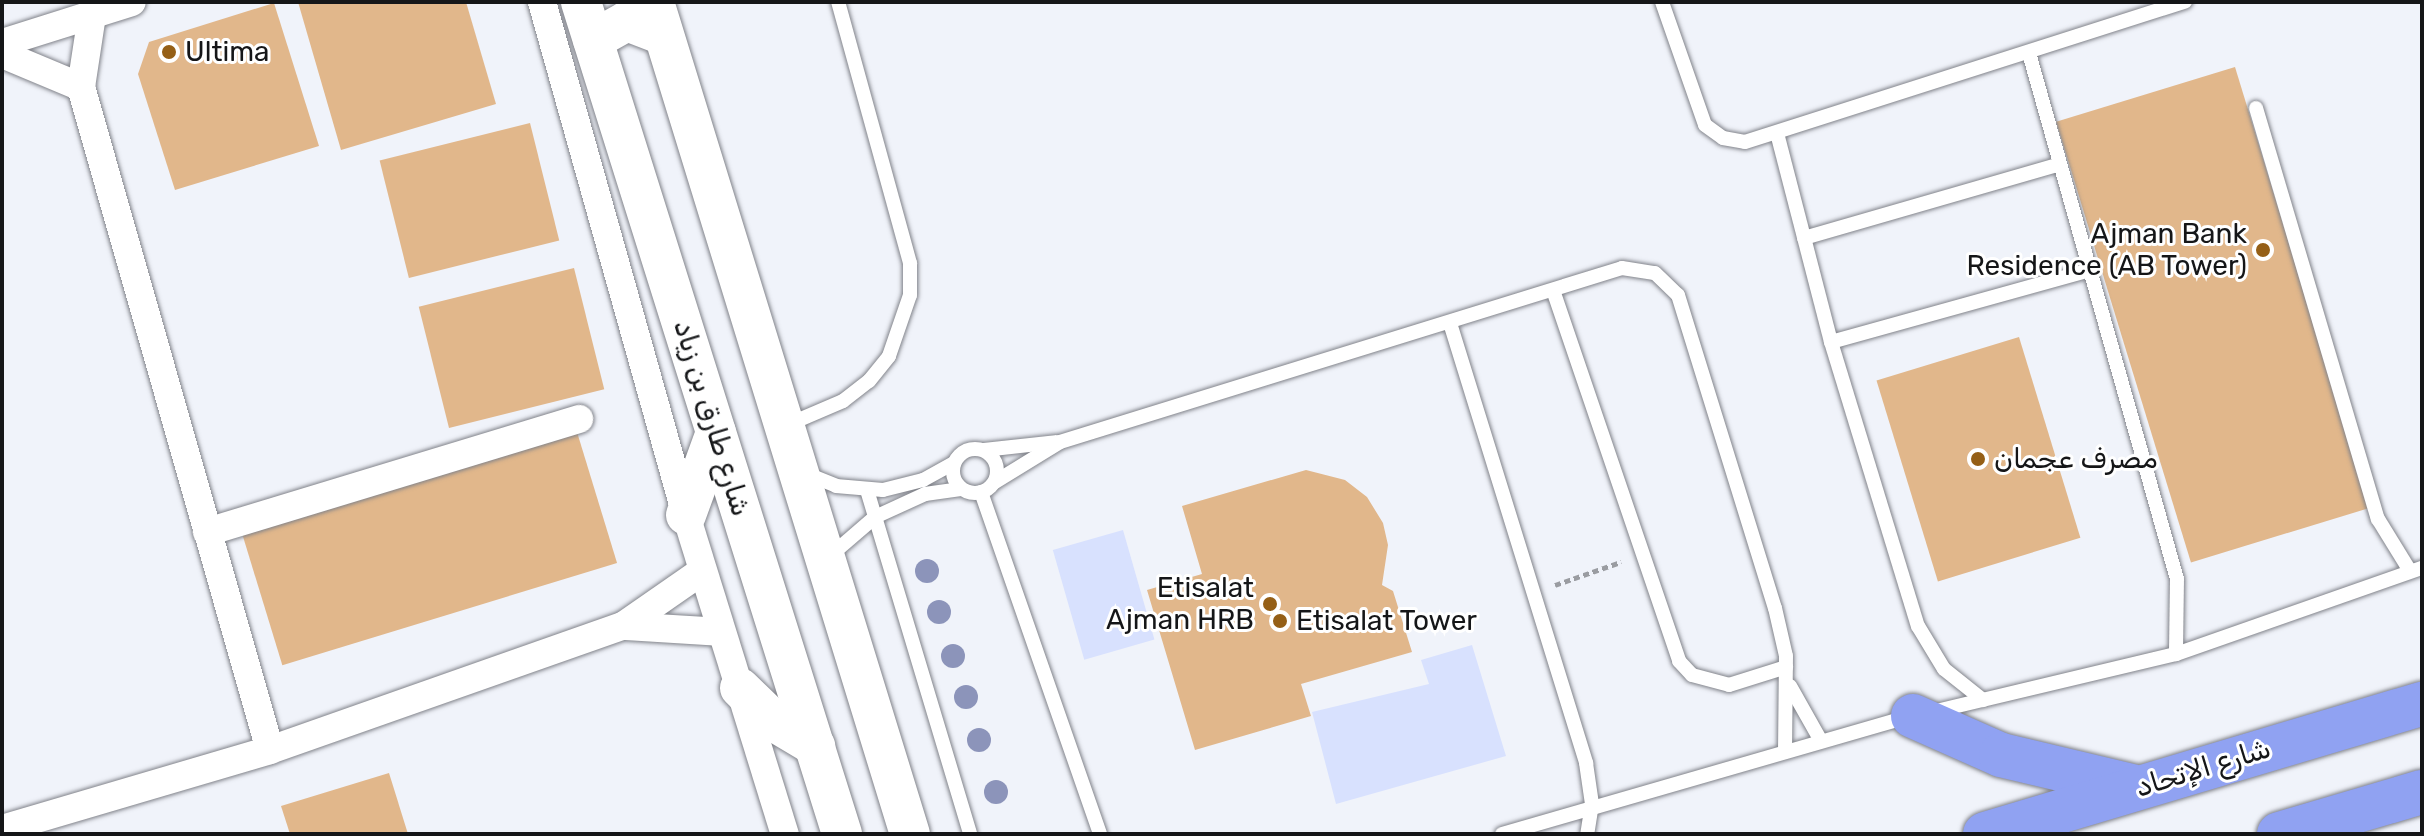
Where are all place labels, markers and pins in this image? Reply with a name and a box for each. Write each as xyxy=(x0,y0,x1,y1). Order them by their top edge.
place label: Ultima xyxy=(185,35,270,69)
marker: Ultima xyxy=(160,43,178,61)
place label: Ajman Bank Residence (AB Tower) xyxy=(1966,217,2247,283)
marker: Ajman Bank Residence (AB Tower) xyxy=(2254,241,2272,259)
place label: مصرف عجمان xyxy=(1994,442,2158,476)
marker: مصرف عجمان xyxy=(1969,450,1987,468)
place label: Etisalat Ajman HRB xyxy=(1106,571,1254,637)
marker: Etisalat Ajman HRB xyxy=(1261,595,1279,613)
place label: Etisalat Tower xyxy=(1296,604,1478,638)
marker: Etisalat Tower xyxy=(1271,612,1289,630)

